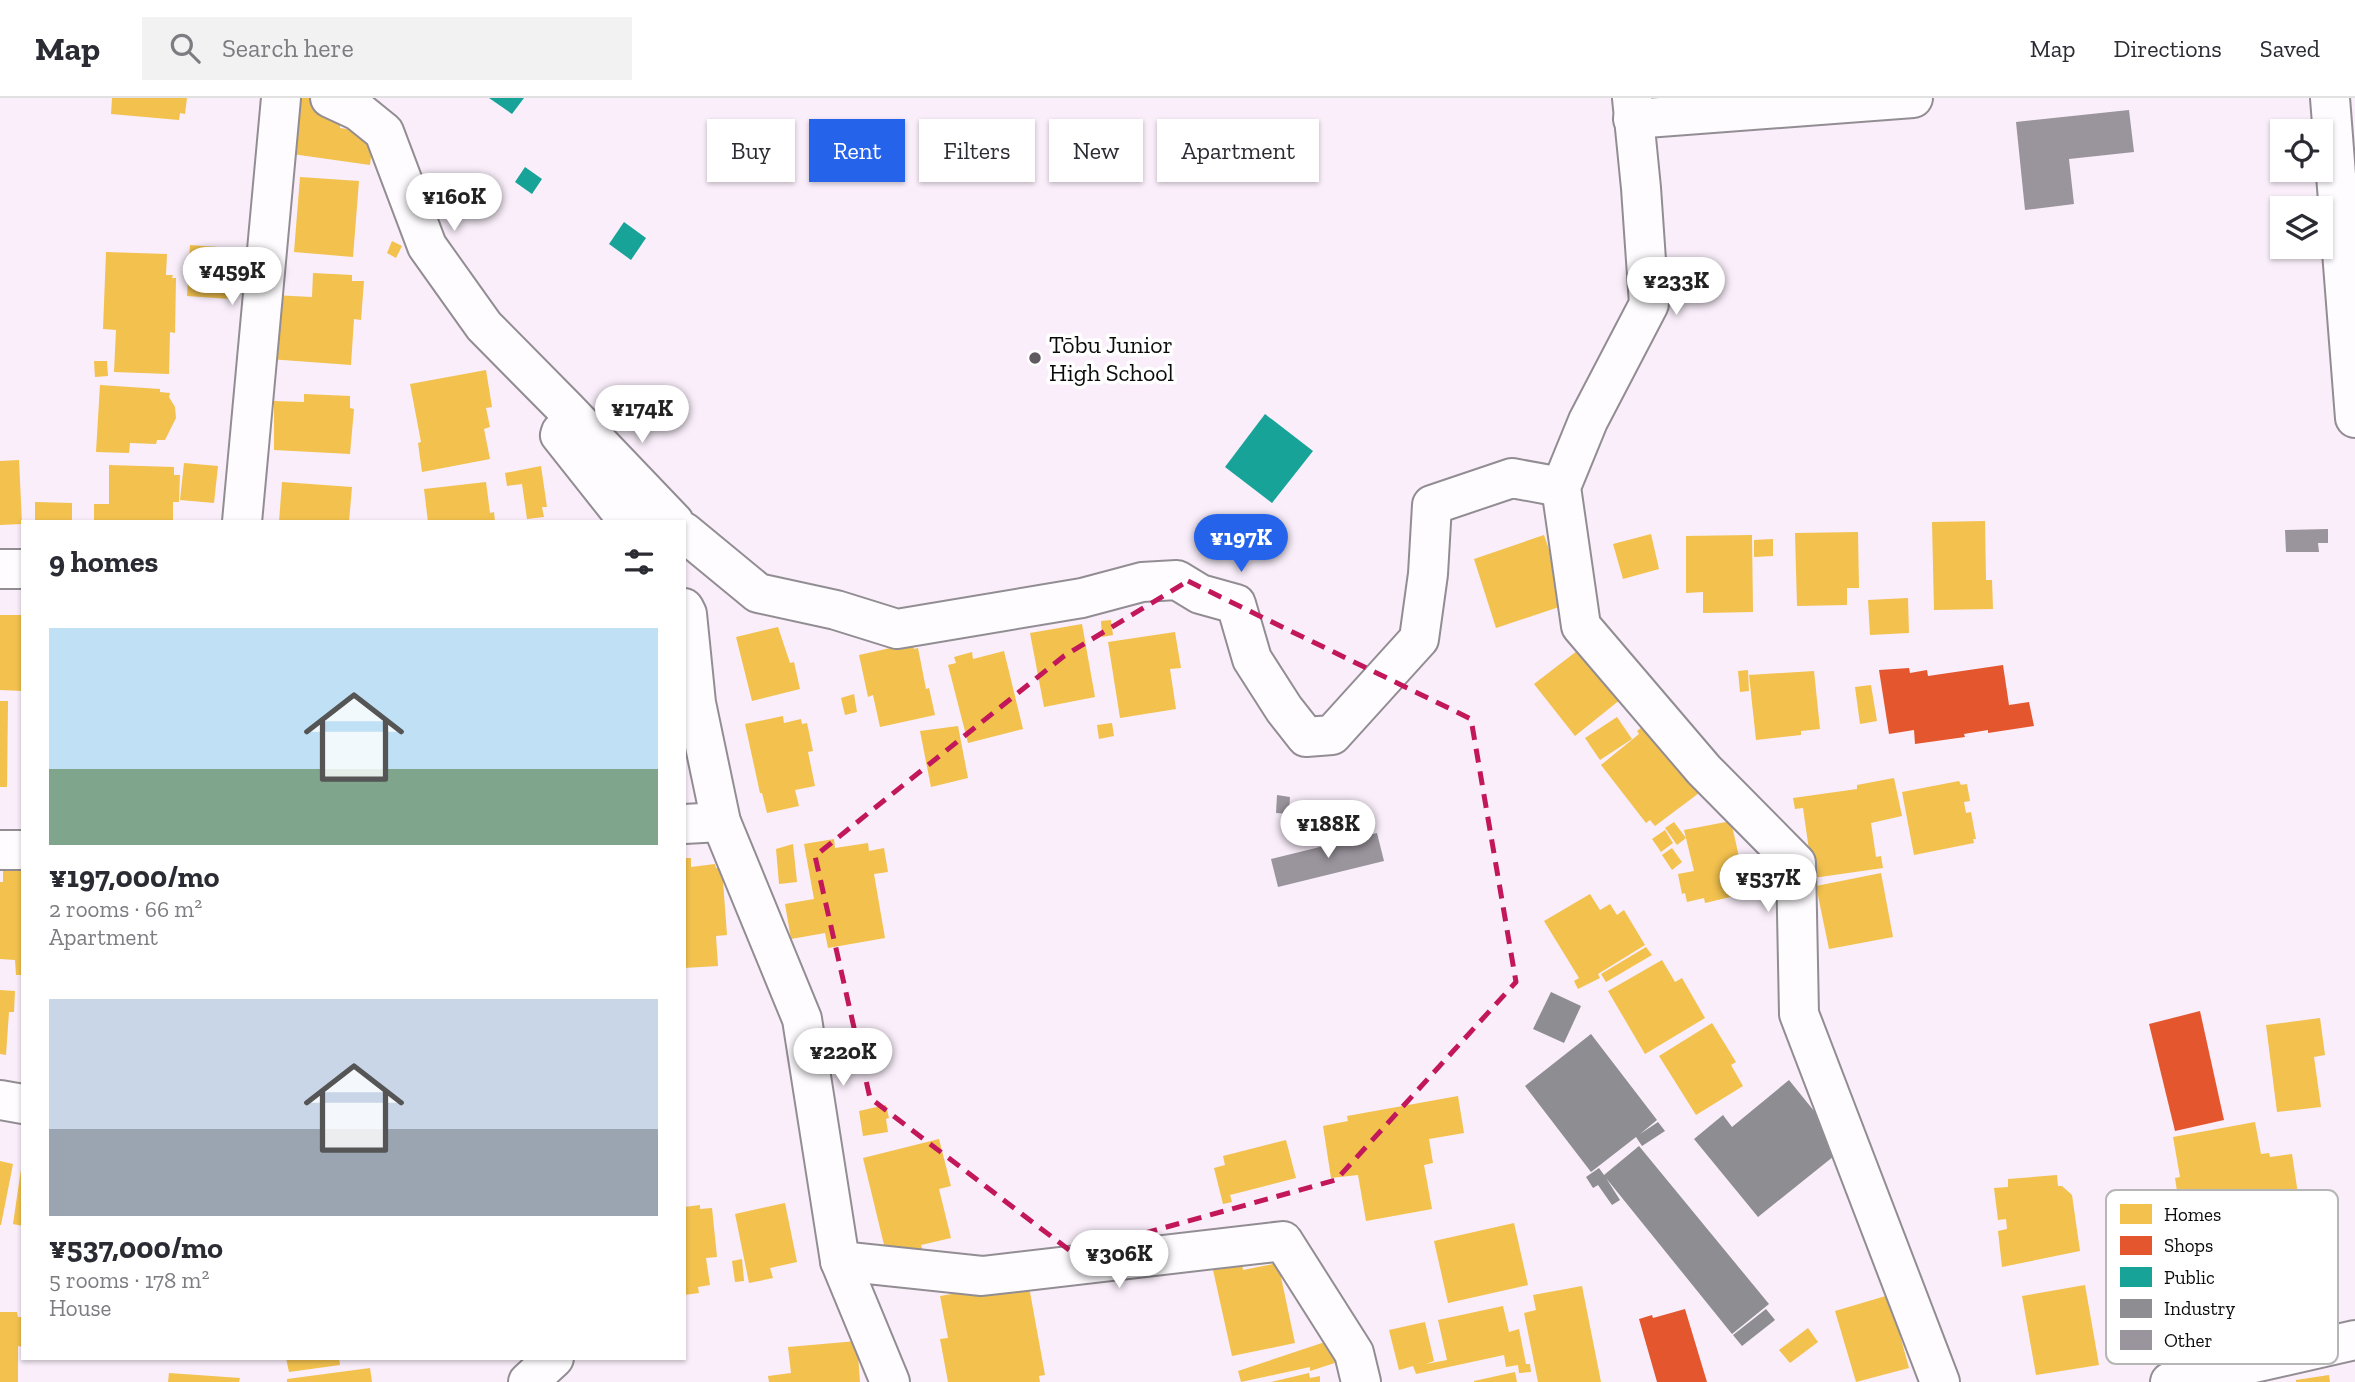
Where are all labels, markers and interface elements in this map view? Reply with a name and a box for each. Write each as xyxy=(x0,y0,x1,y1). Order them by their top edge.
search box xyxy=(142,17,632,80)
text: Map xyxy=(35,29,100,68)
icon: search xyxy=(166,29,204,67)
text: Search here xyxy=(222,32,354,64)
text: Map xyxy=(2030,34,2076,63)
text: Directions xyxy=(2114,34,2222,63)
text: Saved xyxy=(2260,34,2320,63)
chip: Buy xyxy=(707,119,795,182)
chip: Rent xyxy=(809,119,905,182)
chip: Filters xyxy=(919,119,1035,182)
chip: New xyxy=(1049,119,1143,182)
chip: Apartment xyxy=(1157,119,1319,182)
map controls xyxy=(2270,119,2333,259)
button: locate xyxy=(2270,119,2333,182)
pin: ¥160K xyxy=(405,174,503,233)
text: ¥160K xyxy=(422,182,486,210)
button: layers xyxy=(2270,196,2333,259)
pin: ¥459K xyxy=(183,248,281,307)
text: ¥459K xyxy=(199,256,265,284)
pin: ¥233K xyxy=(1627,258,1725,317)
text: ¥233K xyxy=(1643,266,1709,294)
place label: Tōbu Junior High School xyxy=(1049,330,1174,387)
marker: Tōbu Junior High School xyxy=(1027,350,1043,366)
pin: ¥174K xyxy=(593,386,691,445)
text: ¥174K xyxy=(611,394,673,422)
pin: ¥197K xyxy=(1192,514,1290,574)
text: ¥197K xyxy=(1210,523,1272,551)
icon: filters xyxy=(620,543,658,581)
text: 9 homes xyxy=(49,544,158,580)
icon: home xyxy=(291,674,417,800)
pin: ¥188K xyxy=(1279,800,1377,860)
text: ¥188K xyxy=(1296,809,1360,837)
pin: ¥537K xyxy=(1719,854,1817,914)
text: ¥197,000/mo xyxy=(49,859,219,895)
text: ¥537K xyxy=(1736,863,1800,891)
text: 2 rooms · 66 m² xyxy=(49,895,202,923)
text: Apartment xyxy=(49,923,158,951)
pin: ¥220K xyxy=(794,1028,892,1088)
text: ¥220K xyxy=(809,1037,877,1065)
icon: home xyxy=(291,1045,417,1171)
legend xyxy=(2106,1190,2338,1364)
text: Homes xyxy=(2164,1203,2221,1226)
text: ¥537,000/mo xyxy=(49,1230,223,1266)
pin: ¥306K xyxy=(1070,1230,1168,1290)
text: Shops xyxy=(2164,1234,2213,1257)
text: ¥306K xyxy=(1085,1239,1153,1267)
text: 5 rooms · 178 m² xyxy=(49,1266,209,1294)
text: Public xyxy=(2164,1266,2215,1289)
text: House xyxy=(49,1294,111,1322)
text: Industry xyxy=(2164,1297,2235,1320)
text: Other xyxy=(2164,1329,2212,1352)

